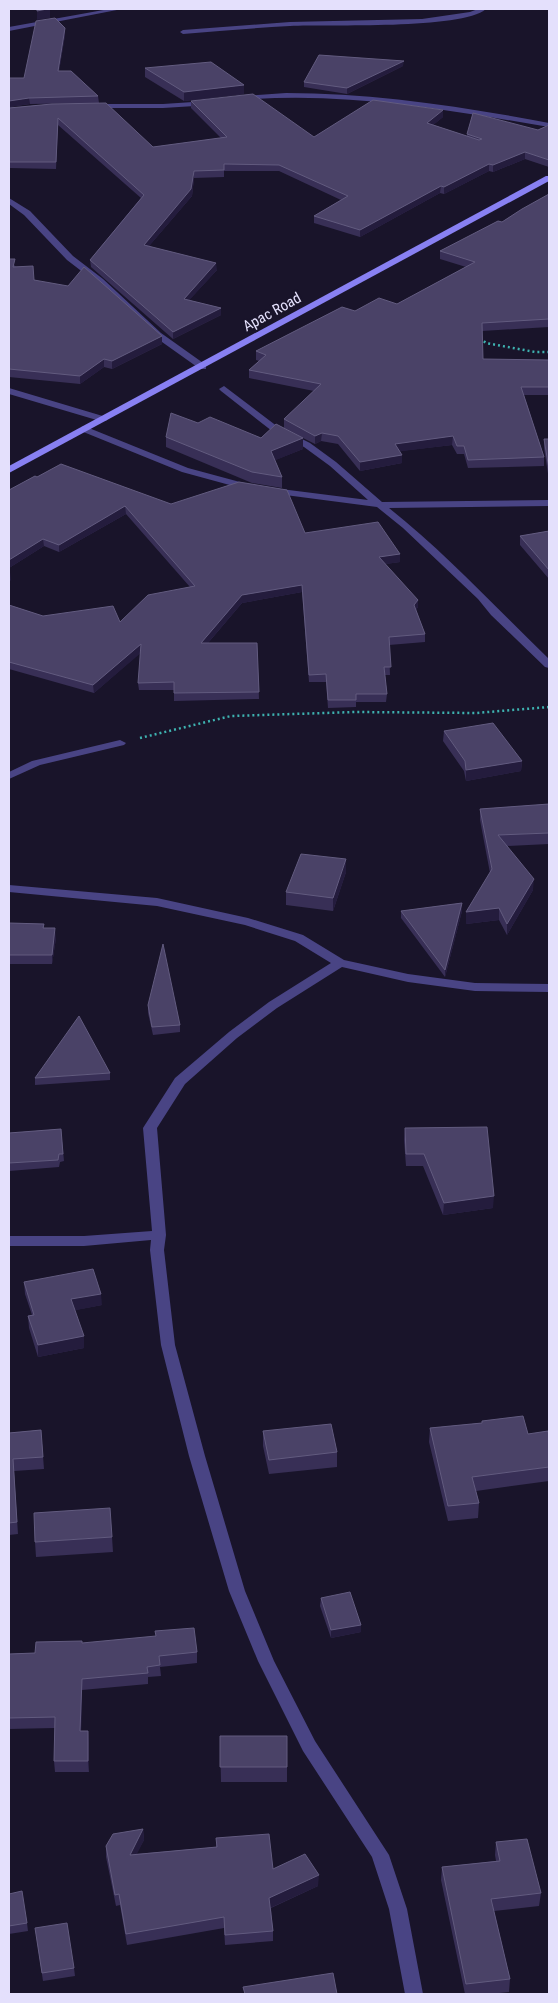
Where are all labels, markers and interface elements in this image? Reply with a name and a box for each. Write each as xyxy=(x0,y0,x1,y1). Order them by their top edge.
street label: Apac Road xyxy=(240,289,304,335)

